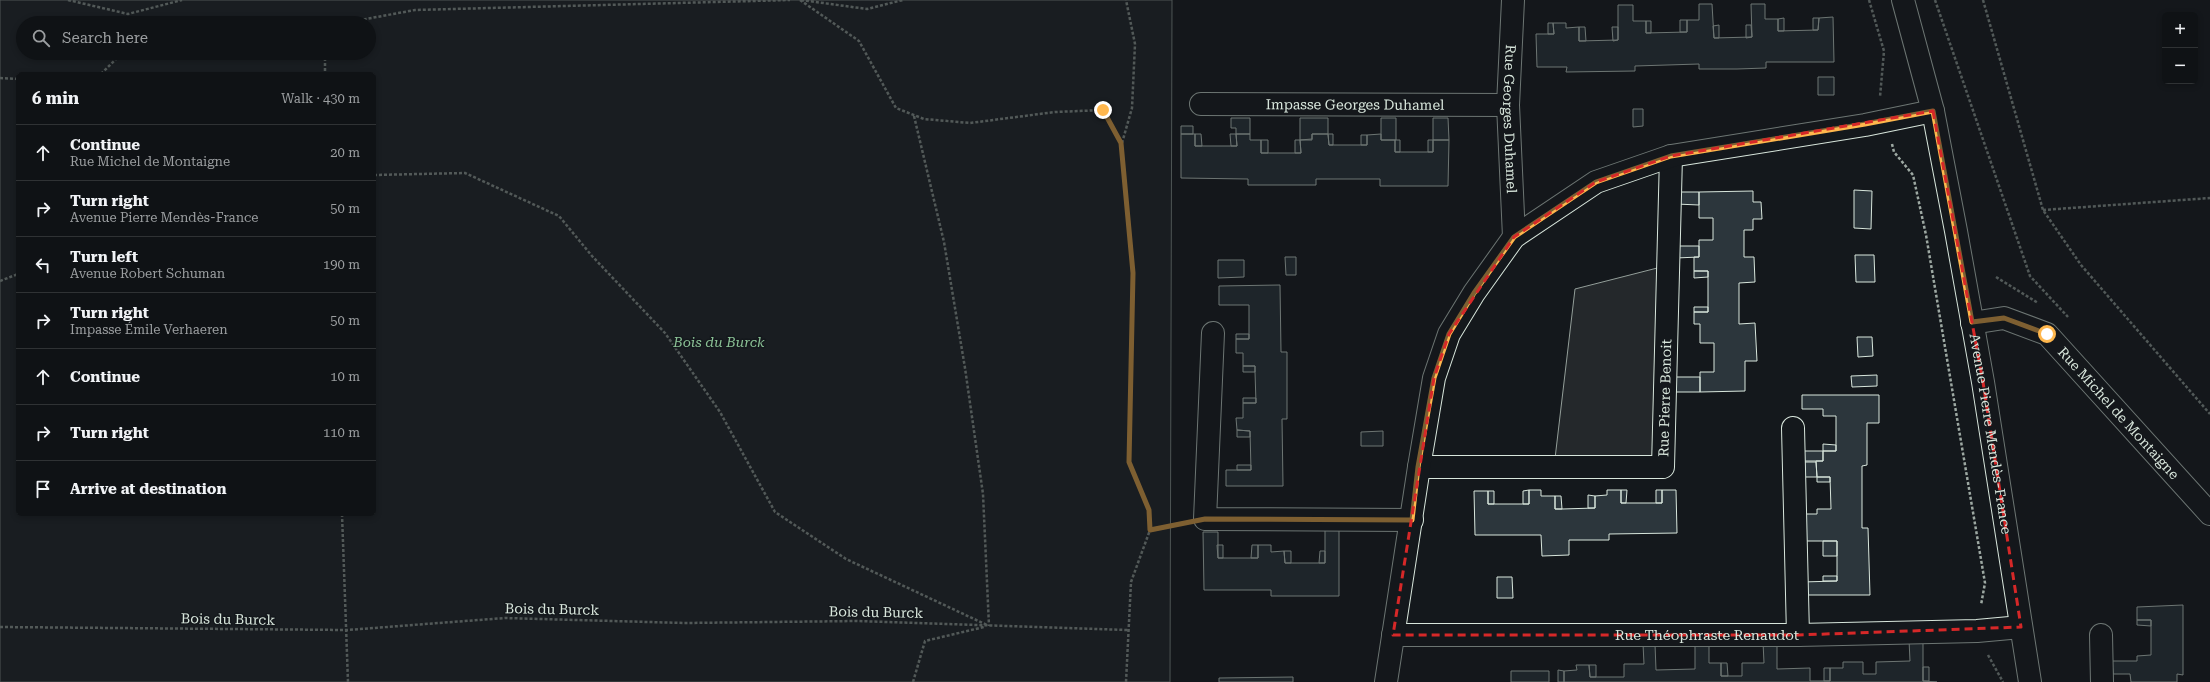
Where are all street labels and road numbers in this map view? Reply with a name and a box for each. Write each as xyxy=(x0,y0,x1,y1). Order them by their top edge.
street label: Rue Georges Duhamel xyxy=(1500,44,1520,194)
street label: Impasse Georges Duhamel xyxy=(1266,96,1445,113)
street label: Avenue Pierre Mendès-France xyxy=(1966,332,2015,536)
street label: Rue Pierre Benoit xyxy=(1655,339,1674,457)
street label: Rue Michel de Montaigne xyxy=(2055,344,2183,483)
street label: Bois du Burck xyxy=(505,600,599,618)
street label: Bois du Burck xyxy=(829,603,923,621)
street label: Bois du Burck xyxy=(181,610,275,628)
street label: Rue Théophraste Renaudot xyxy=(1615,627,1799,643)

